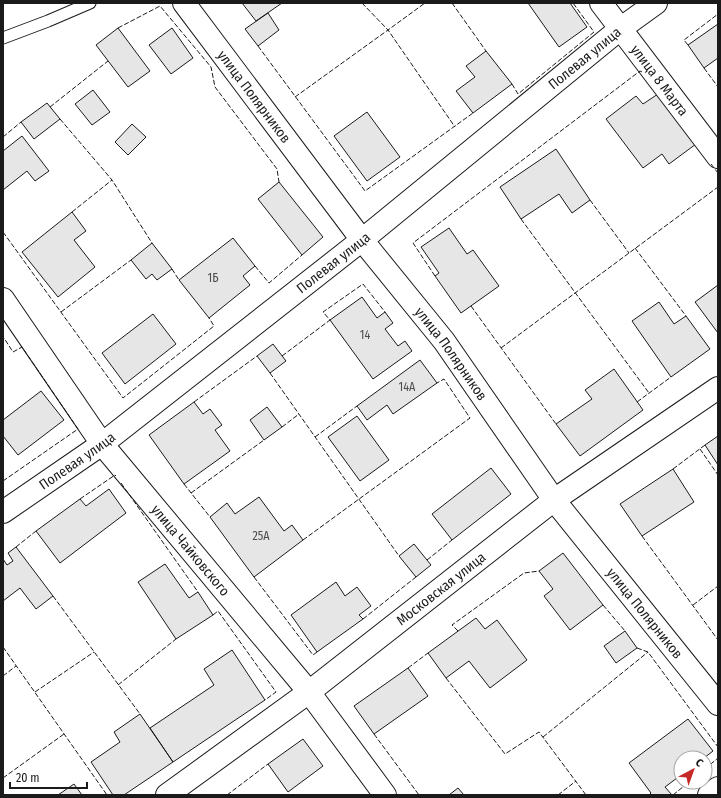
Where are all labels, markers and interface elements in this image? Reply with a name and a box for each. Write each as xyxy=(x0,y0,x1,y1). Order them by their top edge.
street label: Полевая улица xyxy=(545,24,625,93)
street label: улица 8 Марта xyxy=(627,42,692,120)
street label: улица Полярников xyxy=(214,47,294,147)
street label: Полевая улица xyxy=(293,229,374,297)
house number: 1Б xyxy=(208,271,218,285)
street label: улица Полярников xyxy=(411,304,491,404)
house number: 14 xyxy=(360,328,370,342)
house number: 14А xyxy=(399,380,416,394)
street label: Полевая улица xyxy=(36,429,119,494)
street label: улица Чайковского xyxy=(147,502,233,600)
house number: 25А xyxy=(252,529,270,543)
street label: Московская улица xyxy=(393,549,489,629)
street label: улица Полярников xyxy=(603,565,686,662)
north arrow xyxy=(673,750,713,790)
text: С xyxy=(693,756,706,770)
scale bar xyxy=(10,764,87,790)
text: 20 m xyxy=(16,771,40,785)

